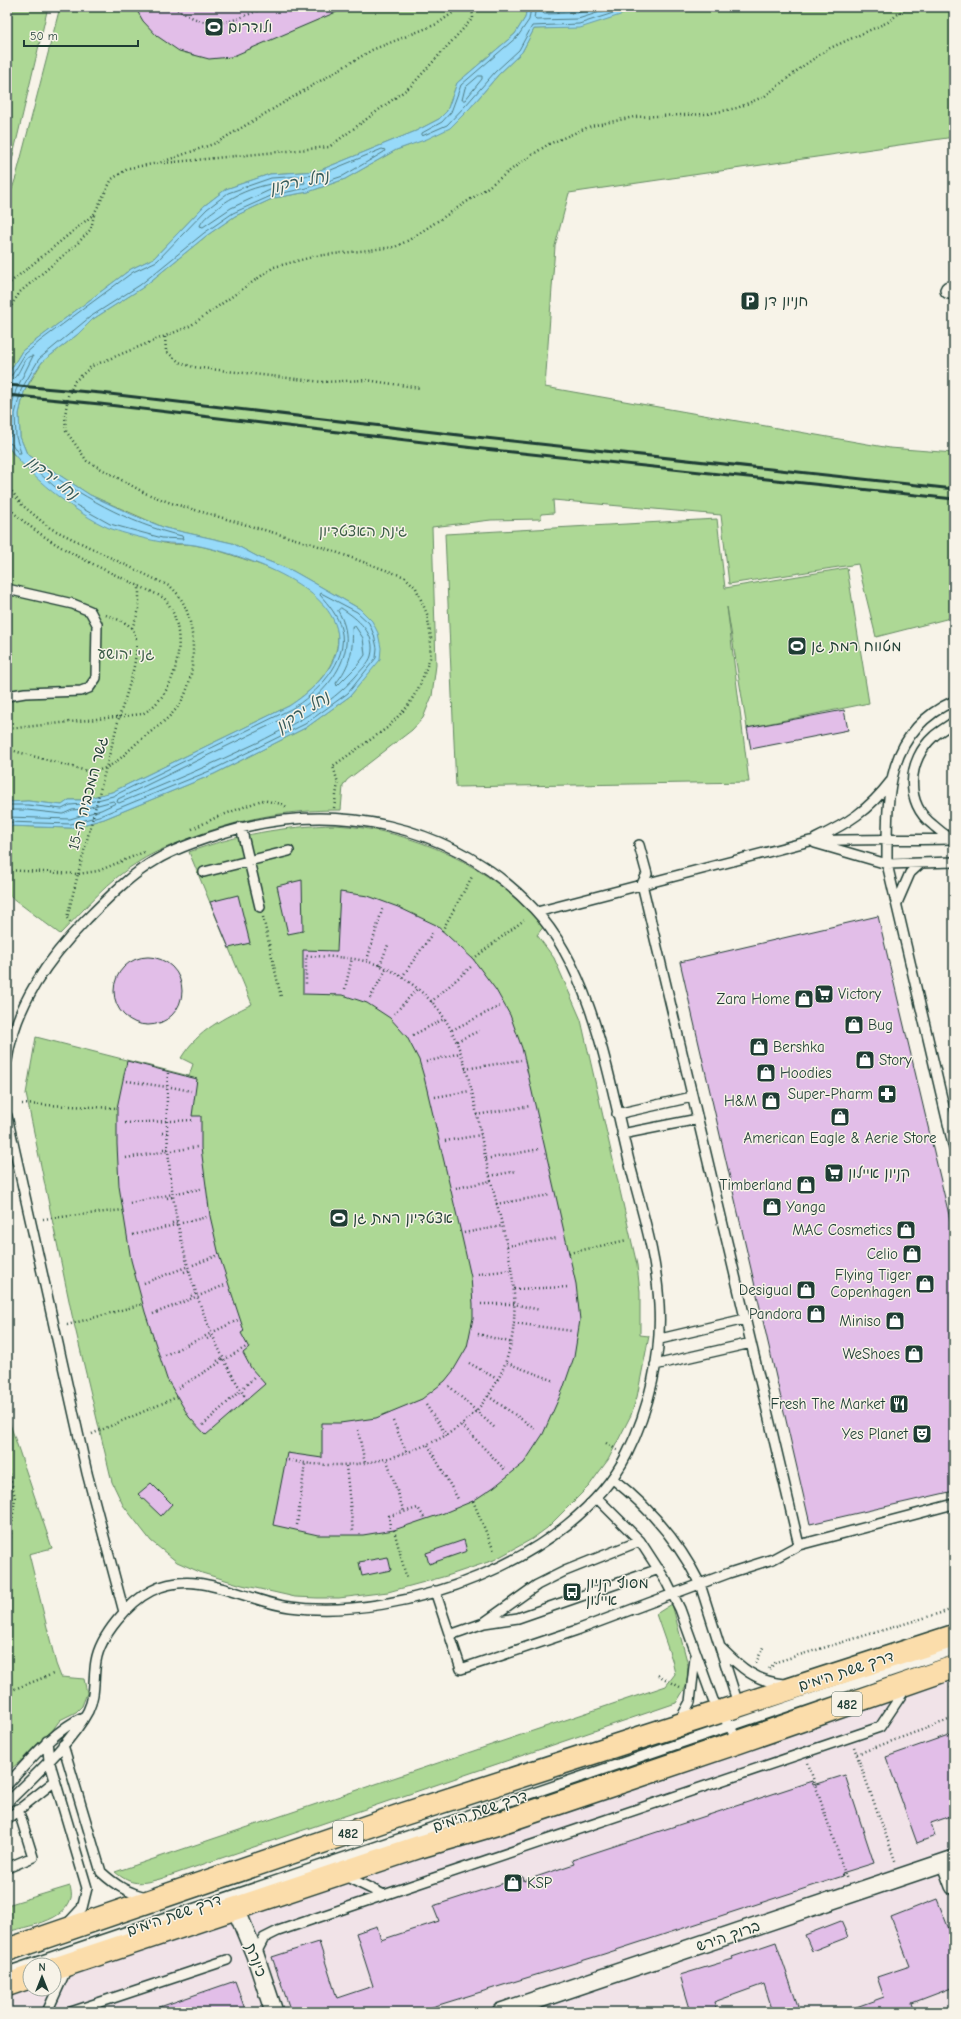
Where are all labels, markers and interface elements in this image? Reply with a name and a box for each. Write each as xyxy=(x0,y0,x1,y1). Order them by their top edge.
sports icon: ולודרום xyxy=(203,16,225,38)
place label: ולודרום xyxy=(228,18,273,36)
scale bar xyxy=(24,22,138,48)
text: 50 m xyxy=(30,29,58,43)
water label: נחל ירקון xyxy=(268,167,332,198)
parking icon: חניון דן xyxy=(739,290,761,312)
place label: חניון דן xyxy=(764,292,808,310)
water label: נחל ירקון xyxy=(23,452,83,505)
park label: גינת האצטדיון xyxy=(319,522,407,540)
sports icon: מטווח רמת גן xyxy=(786,635,808,657)
place label: מטווח רמת גן xyxy=(811,637,901,655)
park label: גני יהושע xyxy=(98,645,155,663)
water label: נחל ירקון xyxy=(273,687,334,737)
street label: גשר המכביה ה-15 xyxy=(64,734,112,852)
supermarket icon: Victory xyxy=(813,983,835,1005)
place label: Victory xyxy=(838,985,881,1003)
shop icon: Zara Home xyxy=(793,988,815,1010)
place label: Zara Home xyxy=(716,990,790,1008)
shop icon: Bug xyxy=(843,1014,865,1036)
place label: Bug xyxy=(868,1016,893,1034)
shop icon: Bershka xyxy=(748,1036,770,1058)
place label: Bershka xyxy=(773,1038,825,1056)
shop icon: Story xyxy=(854,1049,876,1071)
place label: Story xyxy=(879,1051,912,1069)
shop icon: Hoodies xyxy=(755,1062,777,1084)
place label: Hoodies xyxy=(780,1064,832,1082)
pharmacy icon: Super-Pharm xyxy=(876,1083,898,1105)
place label: Super-Pharm xyxy=(788,1085,873,1103)
shop icon: H&M xyxy=(760,1090,782,1112)
place label: H&M xyxy=(724,1092,757,1110)
shop icon: American Eagle & Aerie Store xyxy=(829,1106,851,1128)
place label: American Eagle & Aerie Store xyxy=(744,1129,937,1147)
supermarket icon: קניון איילון xyxy=(823,1162,845,1184)
place label: קניון איילון xyxy=(848,1164,910,1183)
shop icon: Timberland xyxy=(795,1174,817,1196)
place label: Timberland xyxy=(720,1176,792,1194)
shop icon: Yanga xyxy=(761,1196,783,1218)
place label: Yanga xyxy=(786,1198,826,1216)
sports icon: אצטדיון רמת גן xyxy=(328,1207,350,1229)
place label: אצטדיון רמת גן xyxy=(353,1209,453,1227)
shop icon: MAC Cosmetics xyxy=(895,1219,917,1241)
place label: MAC Cosmetics xyxy=(792,1221,892,1239)
shop icon: Celio xyxy=(901,1243,923,1265)
place label: Celio xyxy=(867,1245,898,1263)
place label: Flying Tiger Copenhagen xyxy=(831,1266,911,1301)
shop icon: Flying Tiger Copenhagen xyxy=(914,1273,936,1295)
shop icon: Desigual xyxy=(795,1279,817,1301)
place label: Desigual xyxy=(739,1281,792,1299)
shop icon: Pandora xyxy=(805,1303,827,1325)
place label: Pandora xyxy=(749,1305,802,1323)
shop icon: Miniso xyxy=(884,1310,906,1332)
place label: Miniso xyxy=(839,1312,881,1330)
shop icon: WeShoes xyxy=(903,1343,925,1365)
place label: WeShoes xyxy=(842,1345,900,1363)
restaurant icon: Fresh The Market xyxy=(888,1393,910,1415)
place label: Fresh The Market xyxy=(770,1395,886,1413)
theatre icon: Yes Planet xyxy=(911,1423,933,1445)
place label: Yes Planet xyxy=(842,1425,909,1443)
place label: מסוף קניון איילון xyxy=(586,1574,649,1609)
bus stop icon: מסוף קניון איילון xyxy=(561,1581,583,1603)
street label: דרך ששת הימים xyxy=(796,1647,896,1695)
road number: 482 xyxy=(832,1692,862,1716)
street label: דרך ששת הימים xyxy=(430,1786,530,1836)
road number: 482 xyxy=(333,1821,363,1845)
shop icon: KSP xyxy=(502,1872,524,1894)
place label: KSP xyxy=(527,1874,553,1892)
street label: דרך ששת הימים xyxy=(124,1890,224,1940)
street label: ברוך הירש xyxy=(694,1917,762,1955)
street label: כינרת xyxy=(242,1941,270,1979)
north arrow xyxy=(22,1957,62,1997)
text: N xyxy=(38,1961,46,1974)

